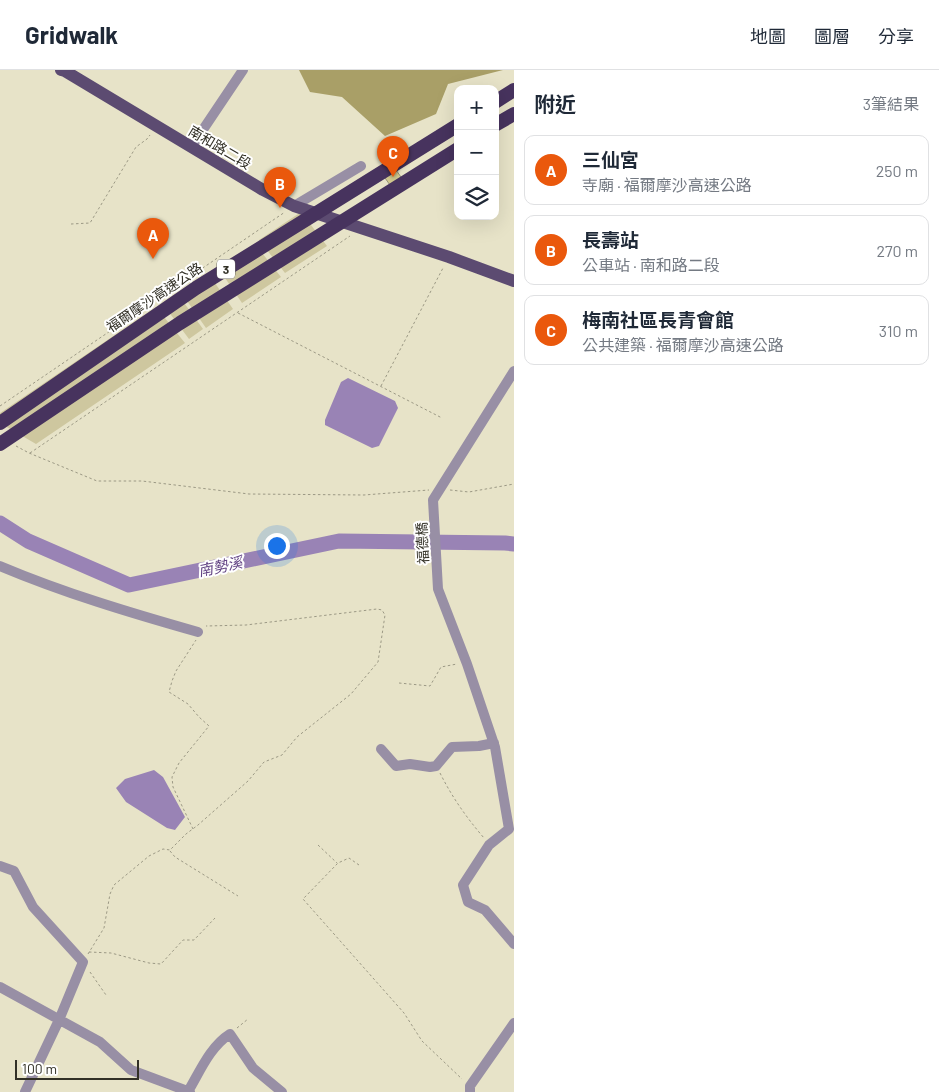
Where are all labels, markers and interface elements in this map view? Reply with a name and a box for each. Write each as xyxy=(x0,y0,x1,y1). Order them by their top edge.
text: Gridwalk xyxy=(25,20,118,49)
text: 地圖 xyxy=(750,25,786,47)
text: 圖層 xyxy=(814,25,850,47)
text: 分享 xyxy=(878,25,914,47)
map controls xyxy=(454,85,499,220)
button: + xyxy=(454,85,499,130)
text: 附近 xyxy=(534,91,576,116)
text: 3筆結果 xyxy=(863,94,919,113)
street label: 南和路二段 xyxy=(186,122,254,172)
button: − xyxy=(454,130,499,175)
pin: C xyxy=(377,136,409,177)
text: 三仙宮 xyxy=(582,148,639,171)
text: A xyxy=(546,161,556,180)
text: 250 m xyxy=(876,161,918,180)
pin: B xyxy=(264,167,296,208)
button: layers xyxy=(454,175,499,220)
text: 寺廟 · 福爾摩沙高速公路 xyxy=(582,175,752,194)
pin: A xyxy=(137,218,169,259)
text: 長壽站 xyxy=(582,228,639,251)
text: B xyxy=(546,241,556,260)
text: 270 m xyxy=(876,241,918,260)
text: 公車站 · 南和路二段 xyxy=(582,255,720,274)
street label: 福爾摩沙高速公路 xyxy=(103,259,205,335)
road number: 3 xyxy=(217,260,235,278)
text: 梅南社區長青會館 xyxy=(582,308,734,331)
text: C xyxy=(546,321,556,340)
text: 310 m xyxy=(879,321,918,340)
text: 公共建築 · 福爾摩沙高速公路 xyxy=(582,335,784,354)
street label: 福德橋 xyxy=(412,522,432,564)
your location xyxy=(264,533,290,559)
water label: 南勢溪 xyxy=(196,552,246,579)
scale bar xyxy=(15,1057,139,1080)
text: 100 m xyxy=(22,1060,57,1077)

